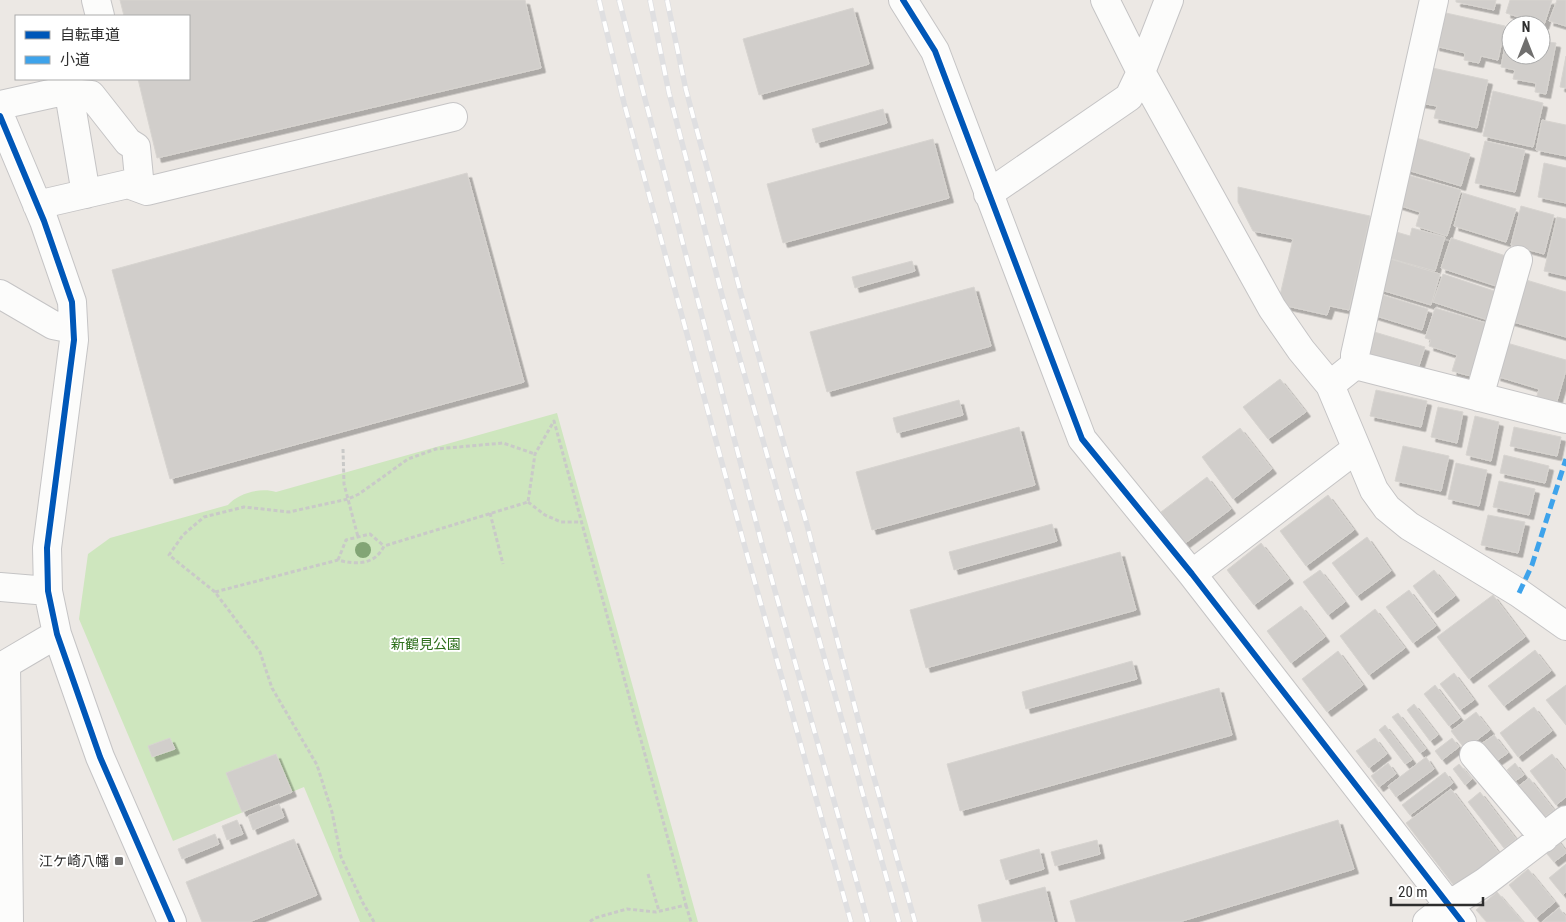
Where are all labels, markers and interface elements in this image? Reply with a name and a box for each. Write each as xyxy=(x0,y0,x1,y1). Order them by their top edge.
legend xyxy=(15,15,190,80)
north arrow xyxy=(1501,15,1551,65)
text: N xyxy=(1522,19,1530,35)
text: 自転車道 xyxy=(60,26,120,44)
text: 小道 xyxy=(60,51,90,69)
park label: 新鶴見公園 xyxy=(391,636,461,652)
place label: 江ケ崎八幡 xyxy=(39,853,109,869)
marker: 江ケ崎八幡 xyxy=(113,855,125,867)
scale bar xyxy=(1391,874,1484,906)
text: 20 m xyxy=(1398,883,1428,901)

